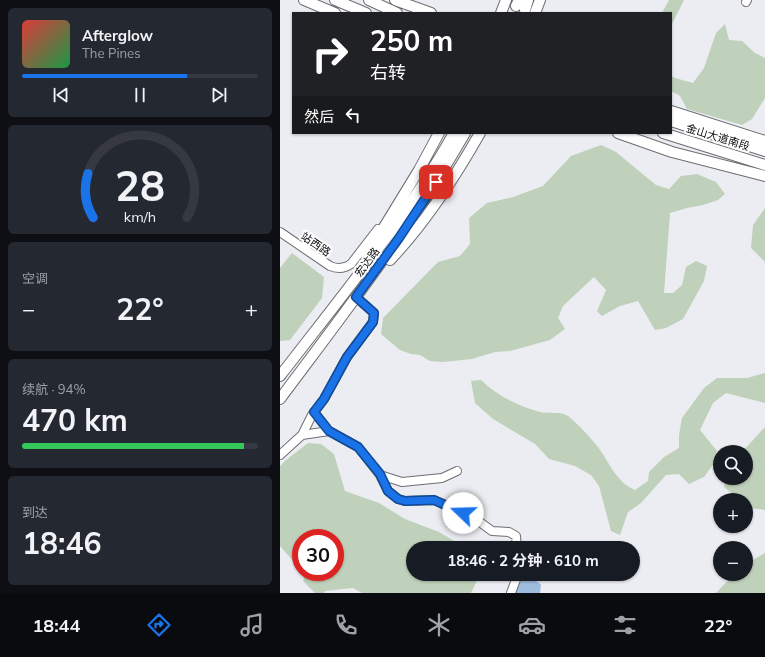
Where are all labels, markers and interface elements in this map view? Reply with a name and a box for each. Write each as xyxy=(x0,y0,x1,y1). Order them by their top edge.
text: 250 m xyxy=(370,23,453,58)
text: Afterglow xyxy=(82,26,153,45)
icon: right xyxy=(304,28,356,80)
text: The Pines xyxy=(82,45,141,61)
text: 右转 xyxy=(370,61,406,84)
icon: previous xyxy=(50,84,72,106)
icon: pause xyxy=(129,84,151,106)
icon: next xyxy=(208,84,230,106)
icon: left xyxy=(342,104,364,126)
text: 然后 xyxy=(304,107,334,126)
street label: 金山大道南段 xyxy=(684,121,752,153)
text: 28 xyxy=(115,158,165,210)
pin xyxy=(419,165,453,199)
icon: arrive xyxy=(425,171,447,193)
text: km/h xyxy=(124,207,156,225)
street label: 站西路 xyxy=(298,229,334,259)
street label: 宏达路 xyxy=(352,245,382,279)
text: 空调 xyxy=(22,270,48,286)
text: 22° xyxy=(116,290,164,328)
text: − xyxy=(22,295,35,323)
text: + xyxy=(245,295,258,323)
text: 续航 · 94% xyxy=(22,381,86,397)
text: 470 km xyxy=(22,401,128,439)
map controls xyxy=(713,445,753,581)
button: search xyxy=(713,445,753,485)
position arrow xyxy=(442,492,484,534)
button: + xyxy=(713,493,753,533)
text: 到达 xyxy=(22,504,48,520)
text: 18:46 xyxy=(22,524,101,562)
speed limit sign: 30 xyxy=(292,529,344,581)
button: − xyxy=(713,541,753,581)
text: 18:46 · 2 分钟 · 610 m xyxy=(447,551,599,570)
icon: directions xyxy=(145,611,173,639)
icon: music xyxy=(238,611,266,639)
icon: phone xyxy=(332,611,360,639)
icon: climate xyxy=(425,611,453,639)
icon: car xyxy=(518,611,546,639)
icon: filters xyxy=(611,611,639,639)
text: 18:44 xyxy=(33,614,80,637)
text: 22° xyxy=(704,614,732,637)

